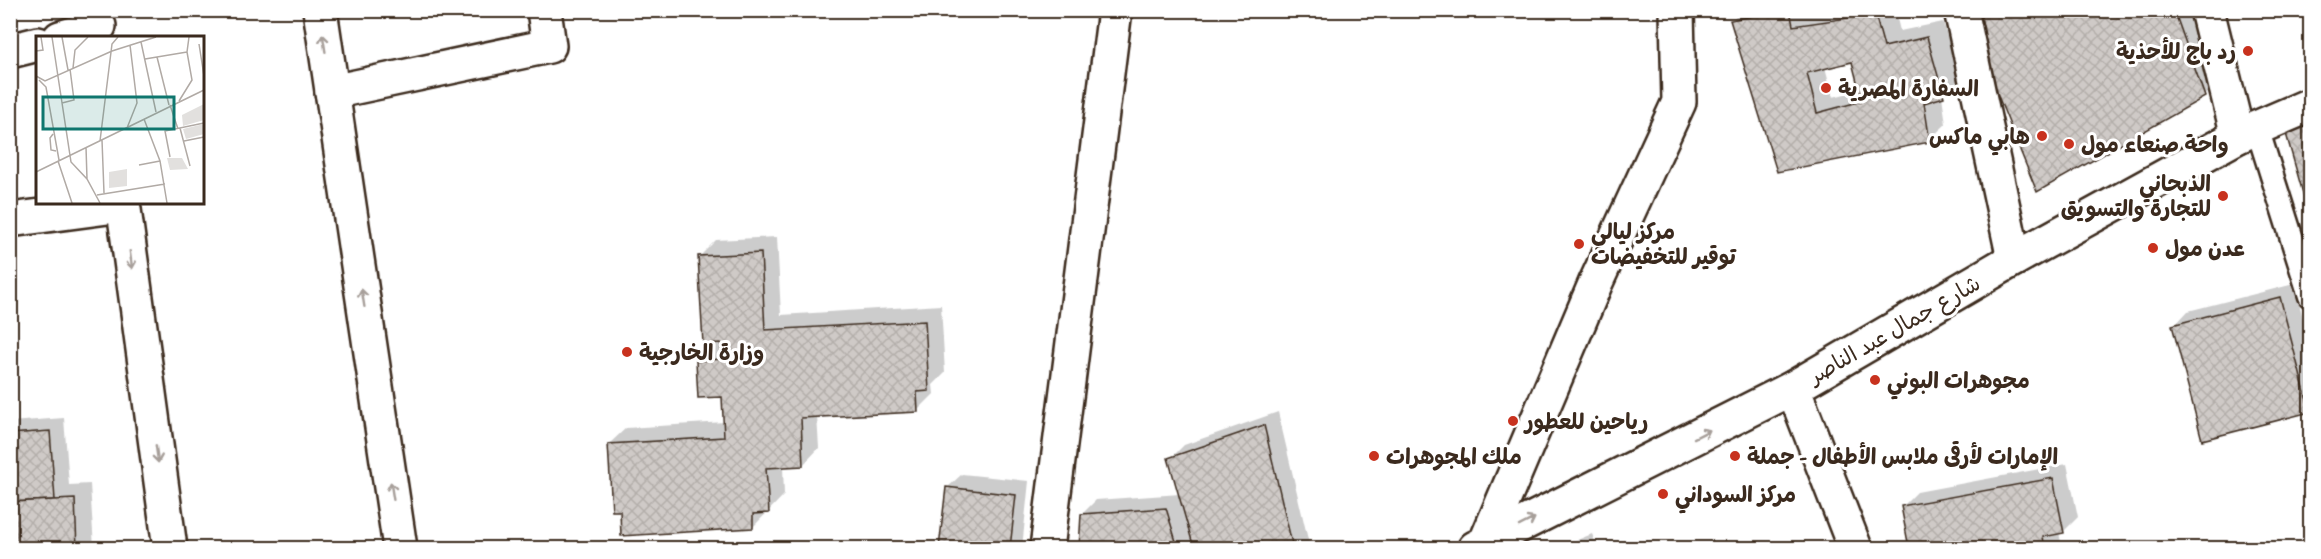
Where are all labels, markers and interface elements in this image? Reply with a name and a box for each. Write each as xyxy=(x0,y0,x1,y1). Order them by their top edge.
one-way arrow xyxy=(319,33,330,53)
inset map xyxy=(36,36,204,204)
place label: رد باج للأحذية xyxy=(2116,37,2236,68)
marker: رد باج للأحذية xyxy=(2241,44,2255,58)
place label: السفارة المصرية xyxy=(1838,78,1979,105)
marker: السفارة المصرية xyxy=(1819,81,1833,95)
place label: هابي ماكس xyxy=(1929,127,2030,156)
marker: هابي ماكس xyxy=(2035,129,2049,143)
place label: واحة صنعاء مول xyxy=(2081,134,2229,161)
marker: واحة صنعاء مول xyxy=(2062,137,2076,151)
place label: الذبحاني للتجارة والتسويق xyxy=(2061,174,2211,225)
marker: الذبحاني للتجارة والتسويق xyxy=(2216,189,2230,203)
place label: مركز ليالي توقير للتخفيضات xyxy=(1591,222,1736,273)
marker: مركز ليالي توقير للتخفيضات xyxy=(1572,237,1586,251)
place label: عدن مول xyxy=(2165,239,2245,265)
marker: عدن مول xyxy=(2146,241,2160,255)
one-way arrow xyxy=(125,250,136,270)
street label: شارع جمال عبد الناصر xyxy=(1804,273,1986,393)
one-way arrow xyxy=(357,288,368,308)
place label: وزارة الخارجية xyxy=(639,342,764,369)
marker: وزارة الخارجية xyxy=(620,345,634,359)
place label: مجوهرات البوني xyxy=(1887,371,2030,400)
marker: مجوهرات البوني xyxy=(1868,373,1882,387)
place label: رياحين للعطور xyxy=(1523,412,1648,438)
marker: رياحين للعطور xyxy=(1506,414,1520,428)
one-way arrow xyxy=(1692,428,1710,440)
place label: الإمارات لأرقى ملابس الأطفال - جملة xyxy=(1747,441,2058,473)
one-way arrow xyxy=(152,443,163,463)
place label: ملك المجوهرات xyxy=(1386,447,1522,473)
marker: ملك المجوهرات xyxy=(1367,449,1381,463)
marker: الإمارات لأرقى ملابس الأطفال - جملة xyxy=(1728,449,1742,463)
one-way arrow xyxy=(386,481,397,501)
place label: مركز السوداني xyxy=(1675,485,1796,514)
marker: مركز السوداني xyxy=(1656,487,1670,501)
one-way arrow xyxy=(1518,516,1536,528)

